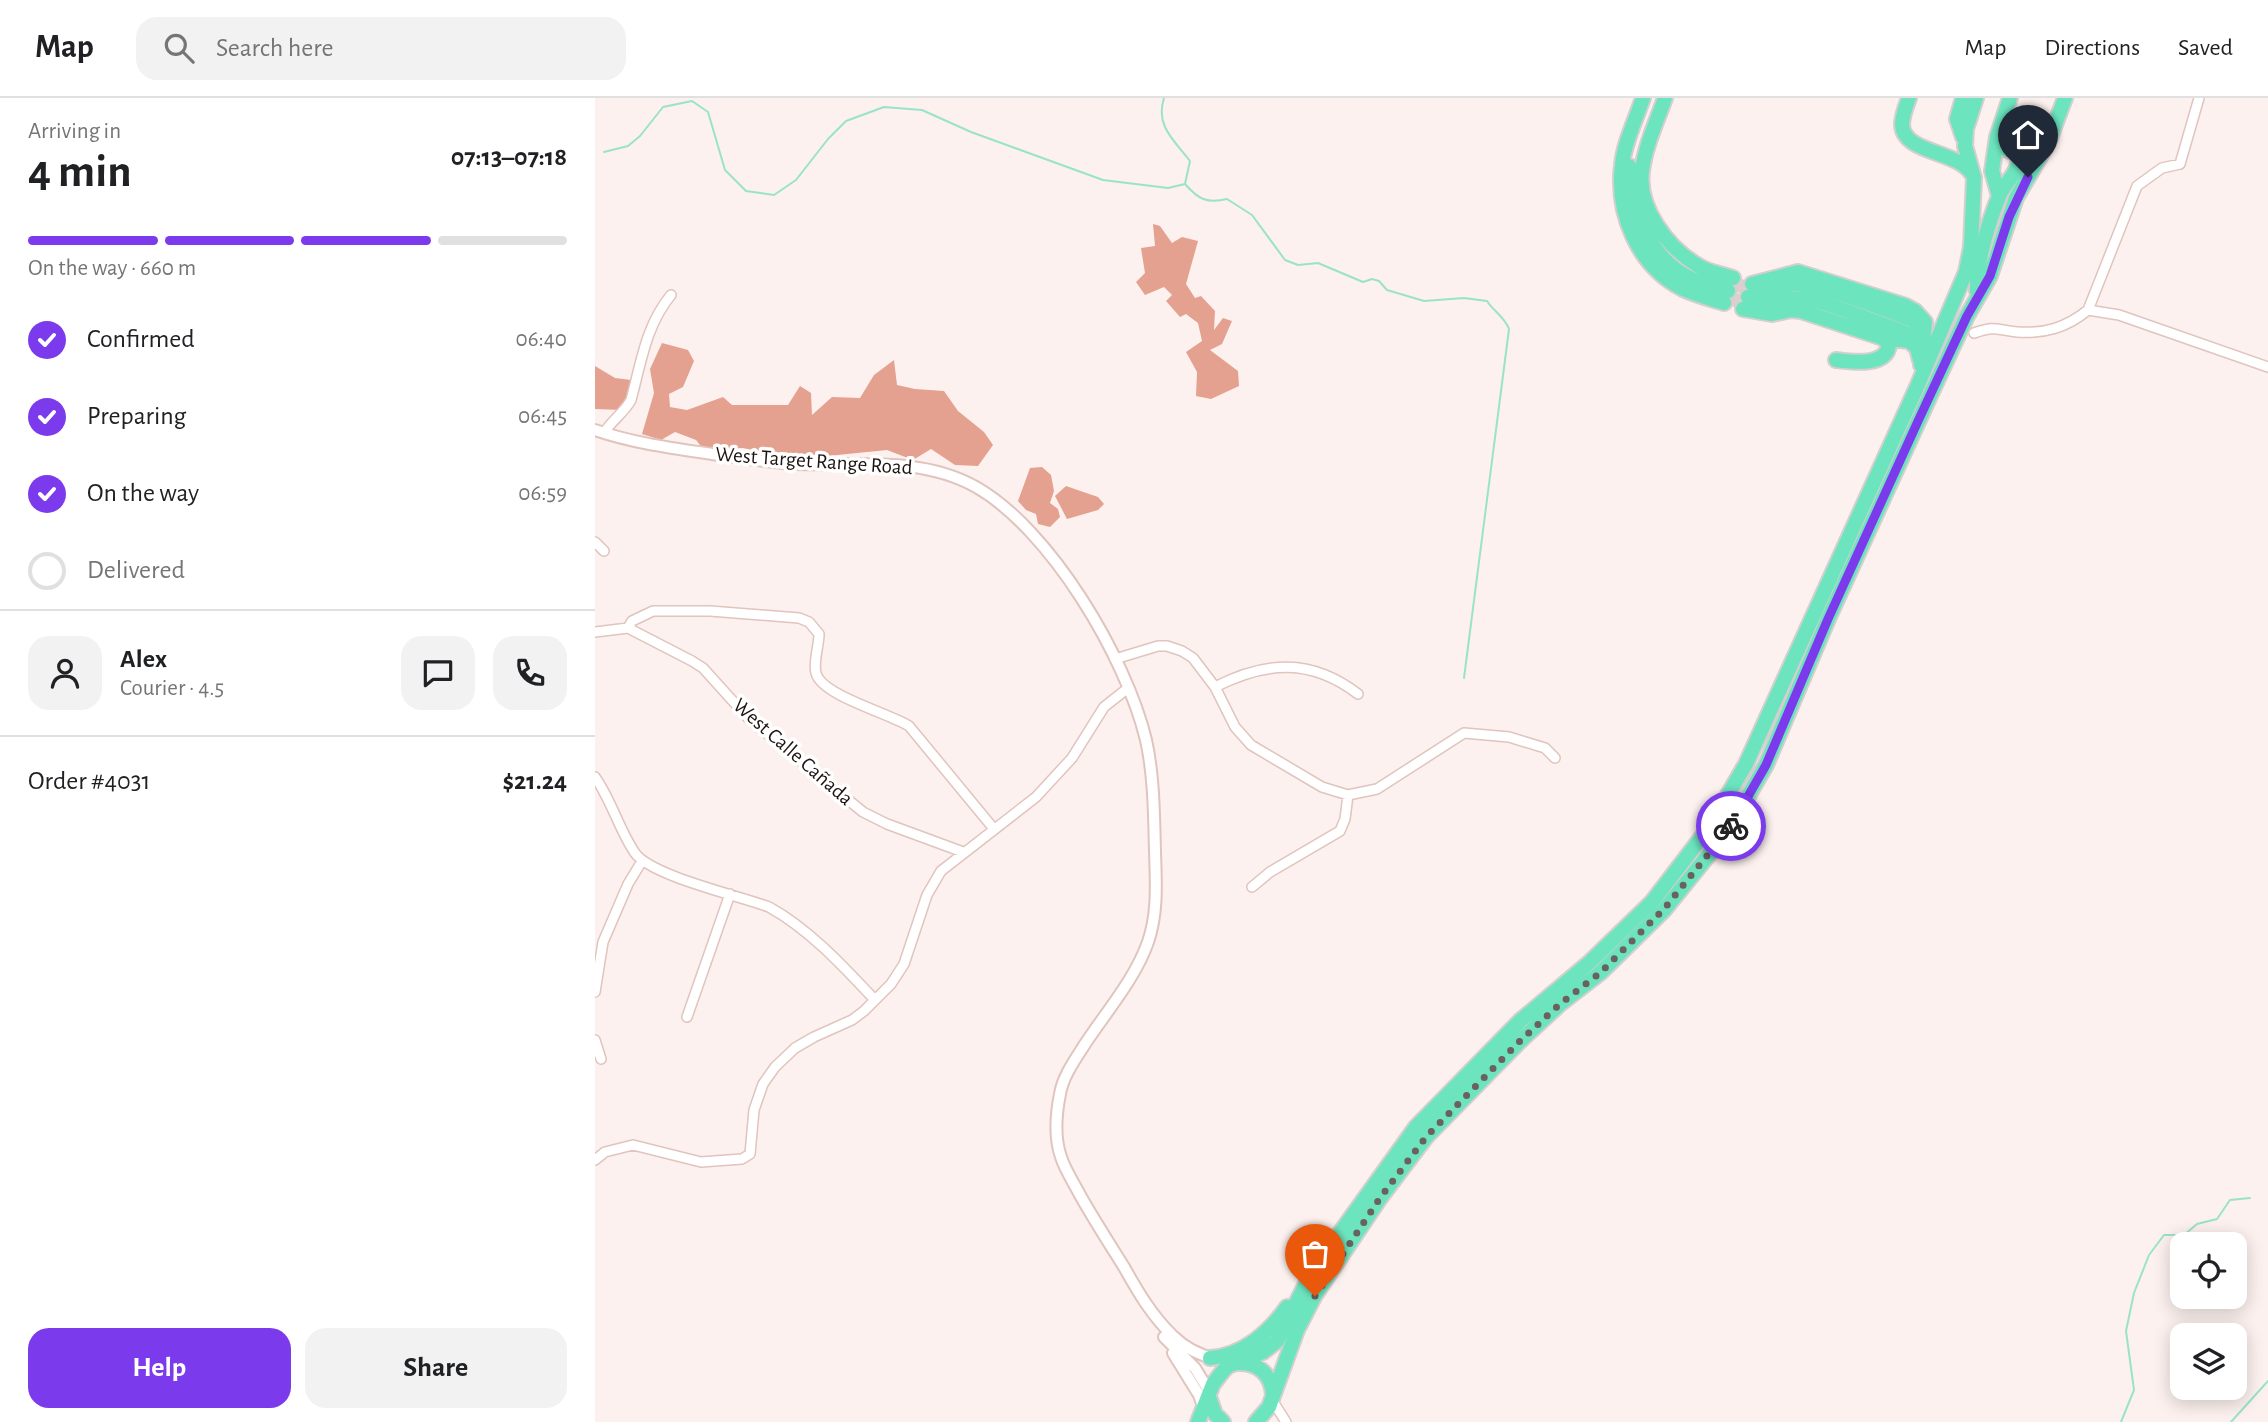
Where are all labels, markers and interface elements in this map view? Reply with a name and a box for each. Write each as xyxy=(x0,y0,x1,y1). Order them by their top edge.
search box xyxy=(136,17,626,80)
icon: search xyxy=(160,29,198,67)
text: Map xyxy=(35,31,94,64)
text: Search here xyxy=(216,35,334,61)
text: Map xyxy=(1964,36,2006,60)
text: Directions xyxy=(2044,36,2140,60)
text: Saved xyxy=(2178,36,2233,60)
pin xyxy=(1998,105,2058,177)
icon: home xyxy=(2009,116,2047,154)
text: Arriving in xyxy=(28,120,121,143)
text: 07:13–07:18 xyxy=(451,144,567,170)
text: 4 min xyxy=(28,149,132,195)
text: On the way · 660 m xyxy=(28,257,196,280)
icon: check xyxy=(28,321,66,359)
text: Confirmed xyxy=(87,326,195,352)
text: 06:40 xyxy=(516,328,567,351)
icon: check xyxy=(28,398,66,436)
text: Preparing xyxy=(87,403,186,429)
text: 06:45 xyxy=(518,405,567,428)
street label: West Target Range Road xyxy=(715,444,913,478)
icon: check xyxy=(28,475,66,513)
text: On the way xyxy=(87,480,199,506)
text: 06:59 xyxy=(518,482,567,505)
text: Delivered xyxy=(87,557,185,583)
button: person xyxy=(28,636,102,710)
button: chat xyxy=(401,636,475,710)
button: phone xyxy=(493,636,567,710)
text: Alex xyxy=(120,646,167,672)
text: Courier · 4.5 xyxy=(120,677,224,700)
street label: West Calle Cañada xyxy=(729,695,857,810)
text: Order #4031 xyxy=(28,768,150,794)
text: $21.24 xyxy=(502,768,567,794)
courier xyxy=(1696,791,1766,861)
icon: bike xyxy=(1712,807,1750,845)
pin xyxy=(1285,1224,1345,1296)
map controls xyxy=(2170,1232,2247,1400)
button: locate xyxy=(2170,1232,2247,1309)
icon: bag xyxy=(1296,1235,1334,1273)
button: layers xyxy=(2170,1323,2247,1400)
button: Help xyxy=(28,1328,291,1408)
button: Share xyxy=(305,1328,567,1408)

